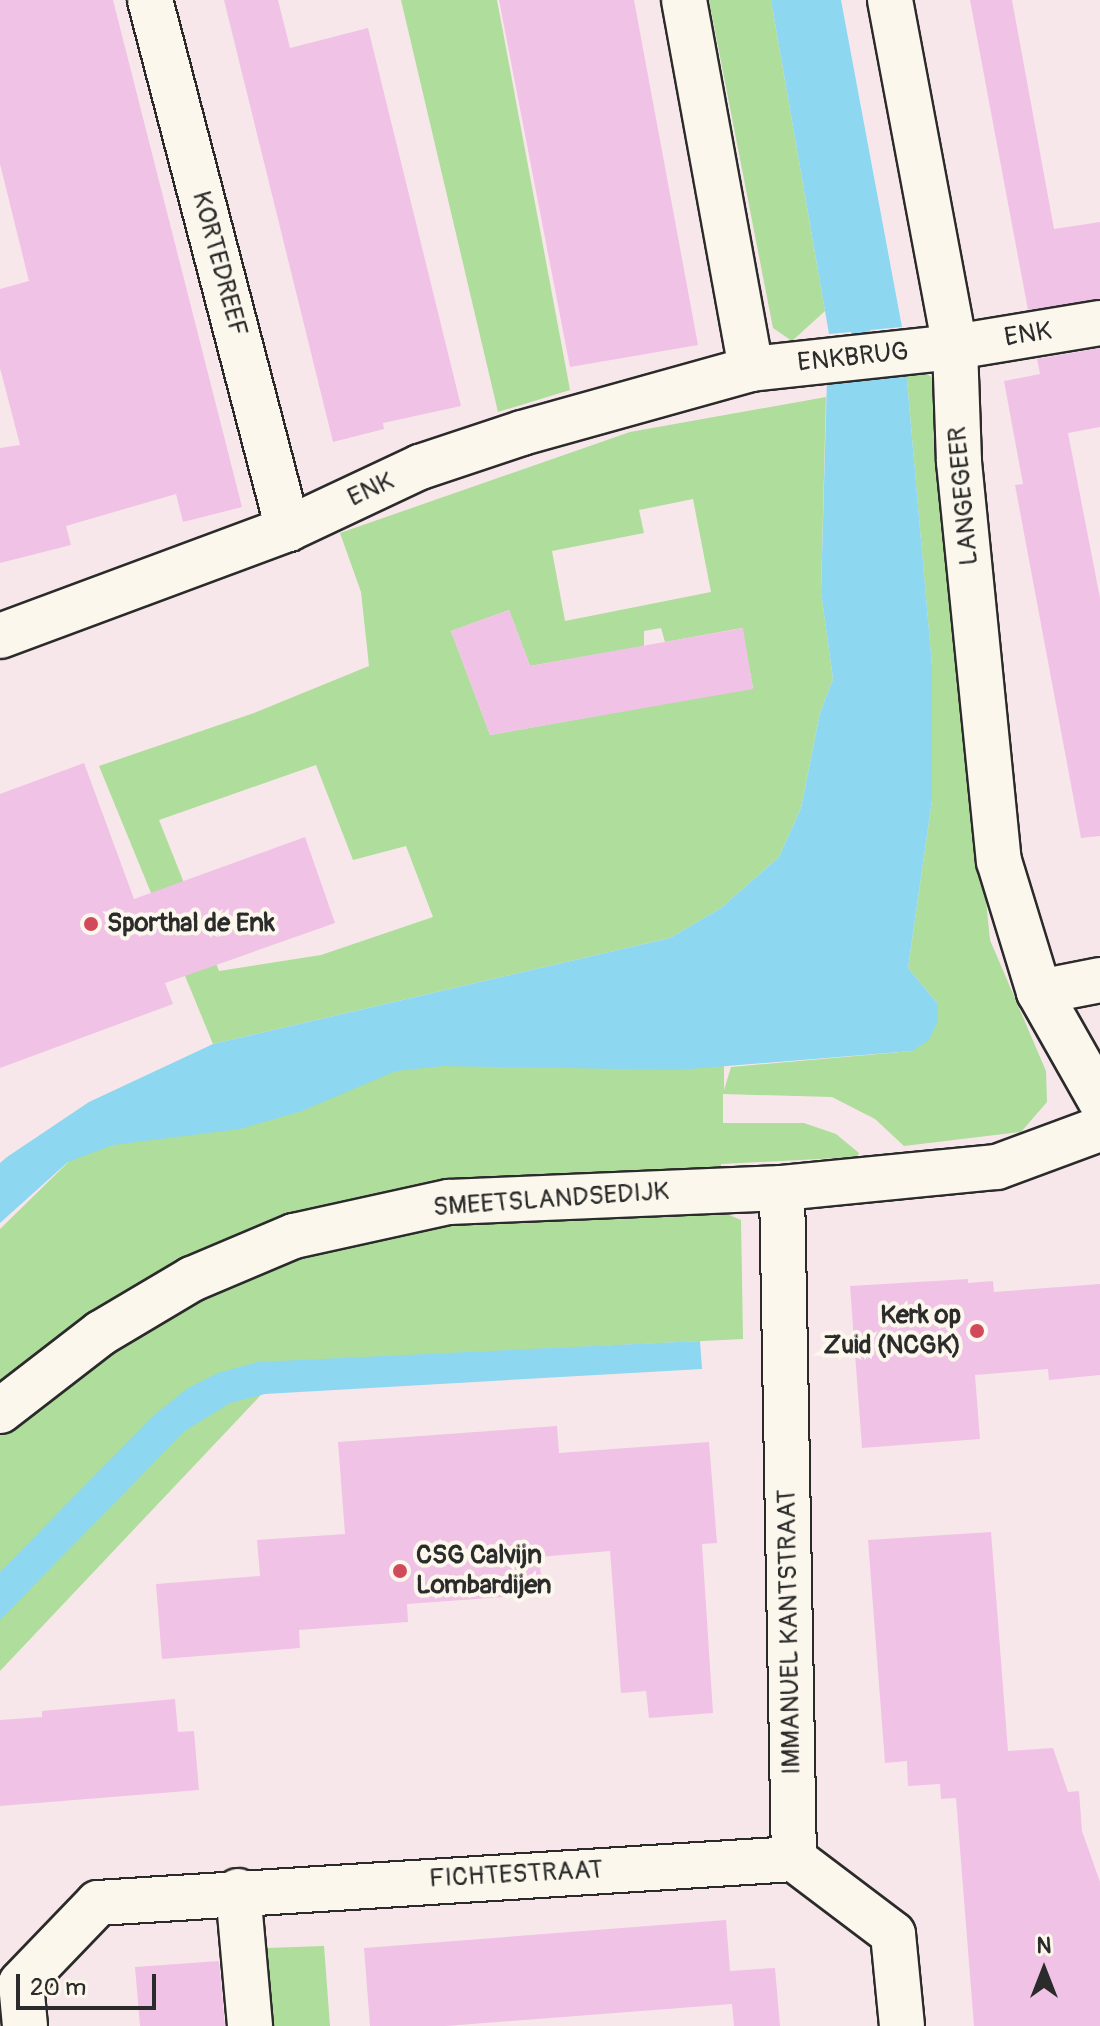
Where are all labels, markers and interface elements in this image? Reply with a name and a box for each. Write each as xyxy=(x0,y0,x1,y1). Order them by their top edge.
street label: KORTEDREEF xyxy=(185,188,253,340)
street label: ENK xyxy=(1002,316,1054,354)
street label: ENKBRUG xyxy=(796,337,910,379)
street label: LANGEGEER xyxy=(942,425,986,567)
street label: ENK xyxy=(343,466,399,514)
place label: Sporthal de Enk xyxy=(107,908,275,940)
marker: Sporthal de Enk xyxy=(82,915,100,933)
street label: SMEETSLANDSEDIJK xyxy=(432,1176,670,1224)
place label: Kerk op Zuid (NCGK) xyxy=(823,1300,961,1362)
marker: Kerk op Zuid (NCGK) xyxy=(968,1322,986,1340)
street label: IMMANUEL KANTSTRAAT xyxy=(772,1489,808,1775)
place label: CSG Calvijn Lombardijen xyxy=(416,1540,551,1602)
marker: CSG Calvijn Lombardijen xyxy=(391,1562,409,1580)
street label: FICHTESTRAAT xyxy=(428,1855,604,1895)
north arrow xyxy=(1004,1930,1084,2010)
text: N xyxy=(1037,1932,1051,1960)
scale bar xyxy=(20,1958,160,2008)
text: 20 m xyxy=(30,1973,86,2002)

